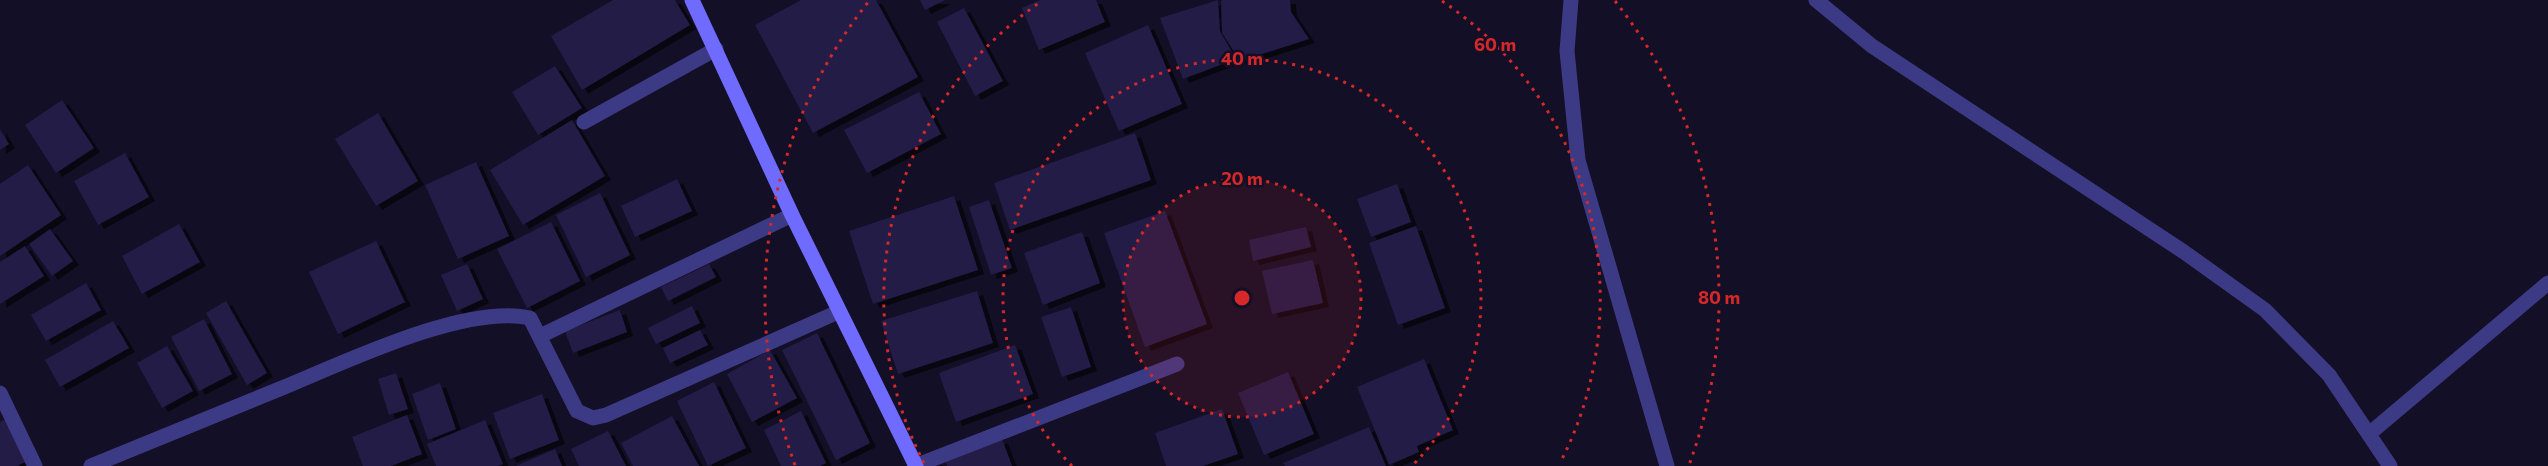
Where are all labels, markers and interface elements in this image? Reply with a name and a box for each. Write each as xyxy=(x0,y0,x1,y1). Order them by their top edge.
text: 60 m xyxy=(1474,33,1516,55)
text: 40 m xyxy=(1221,47,1263,69)
text: 20 m xyxy=(1221,167,1263,189)
text: 80 m xyxy=(1698,286,1740,308)
centre of rings xyxy=(1232,288,1252,308)

